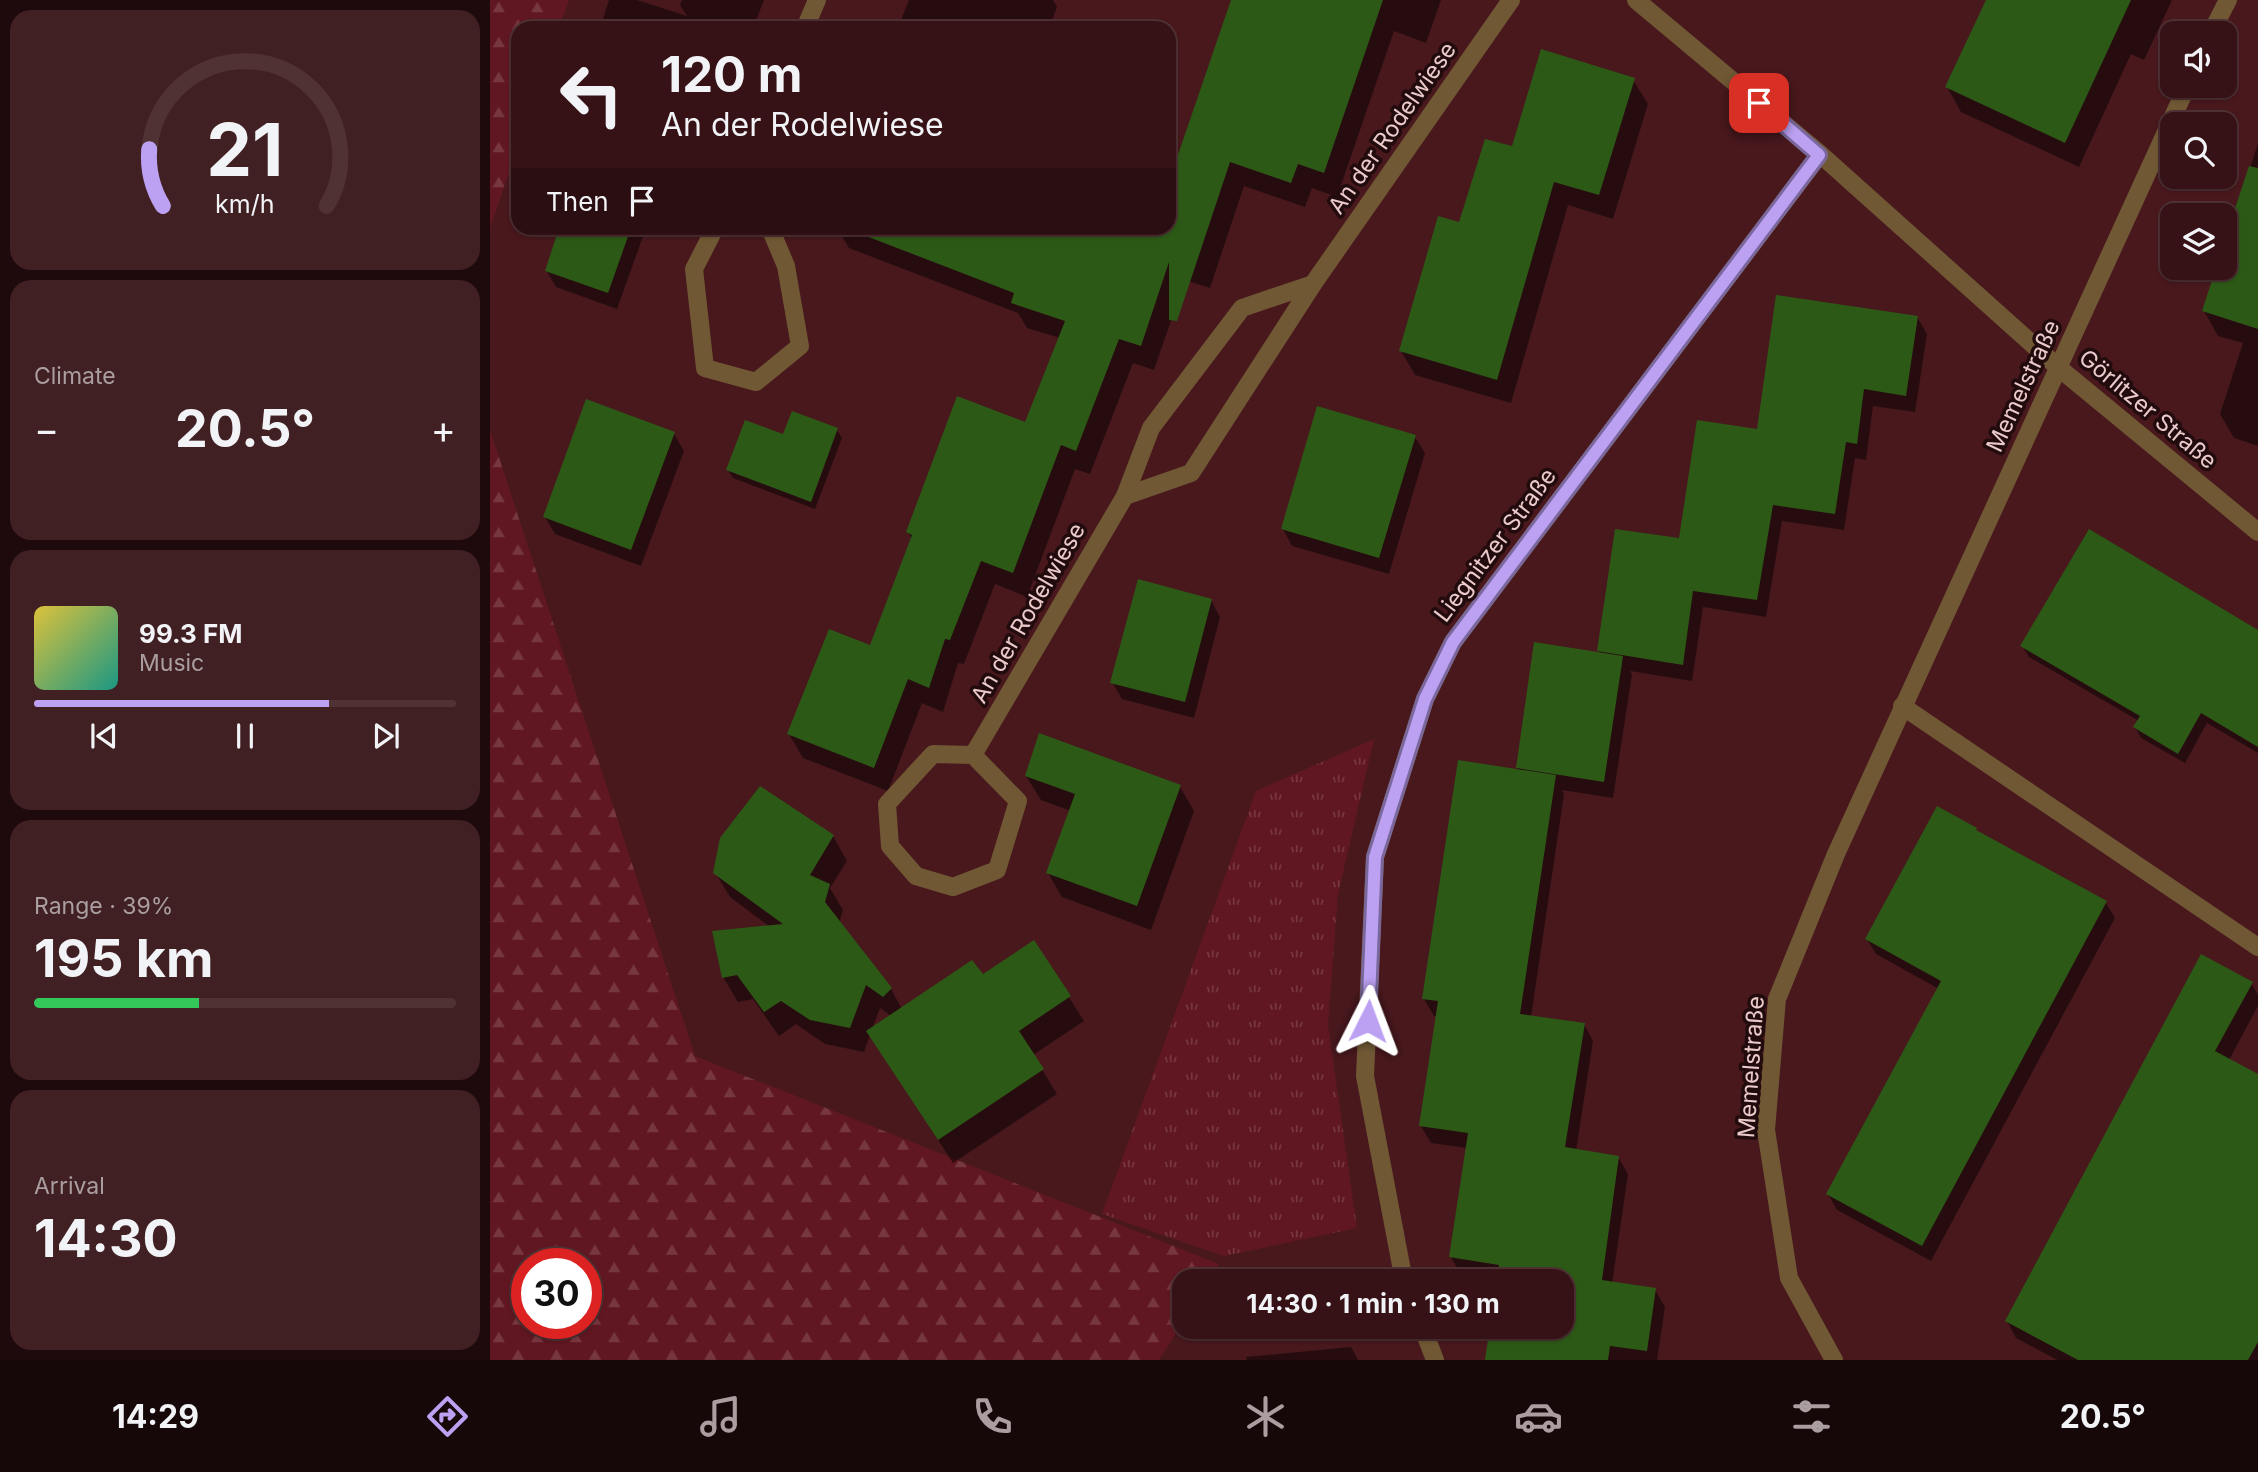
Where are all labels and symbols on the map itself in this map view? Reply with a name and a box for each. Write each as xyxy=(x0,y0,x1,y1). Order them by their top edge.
street label: An der Rodelwiese xyxy=(1322,37,1462,219)
pin xyxy=(1729,73,1789,133)
street label: Memelstraße xyxy=(1980,316,2066,456)
street label: Görlitzer Straße xyxy=(2074,343,2222,475)
street label: Liegnitzer Straße xyxy=(1428,463,1562,627)
street label: An der Rodelwiese xyxy=(965,518,1091,708)
position arrow xyxy=(1331,984,1405,1058)
street label: Memelstraße xyxy=(1732,995,1770,1139)
speed limit sign: 30 xyxy=(511,1248,602,1339)

